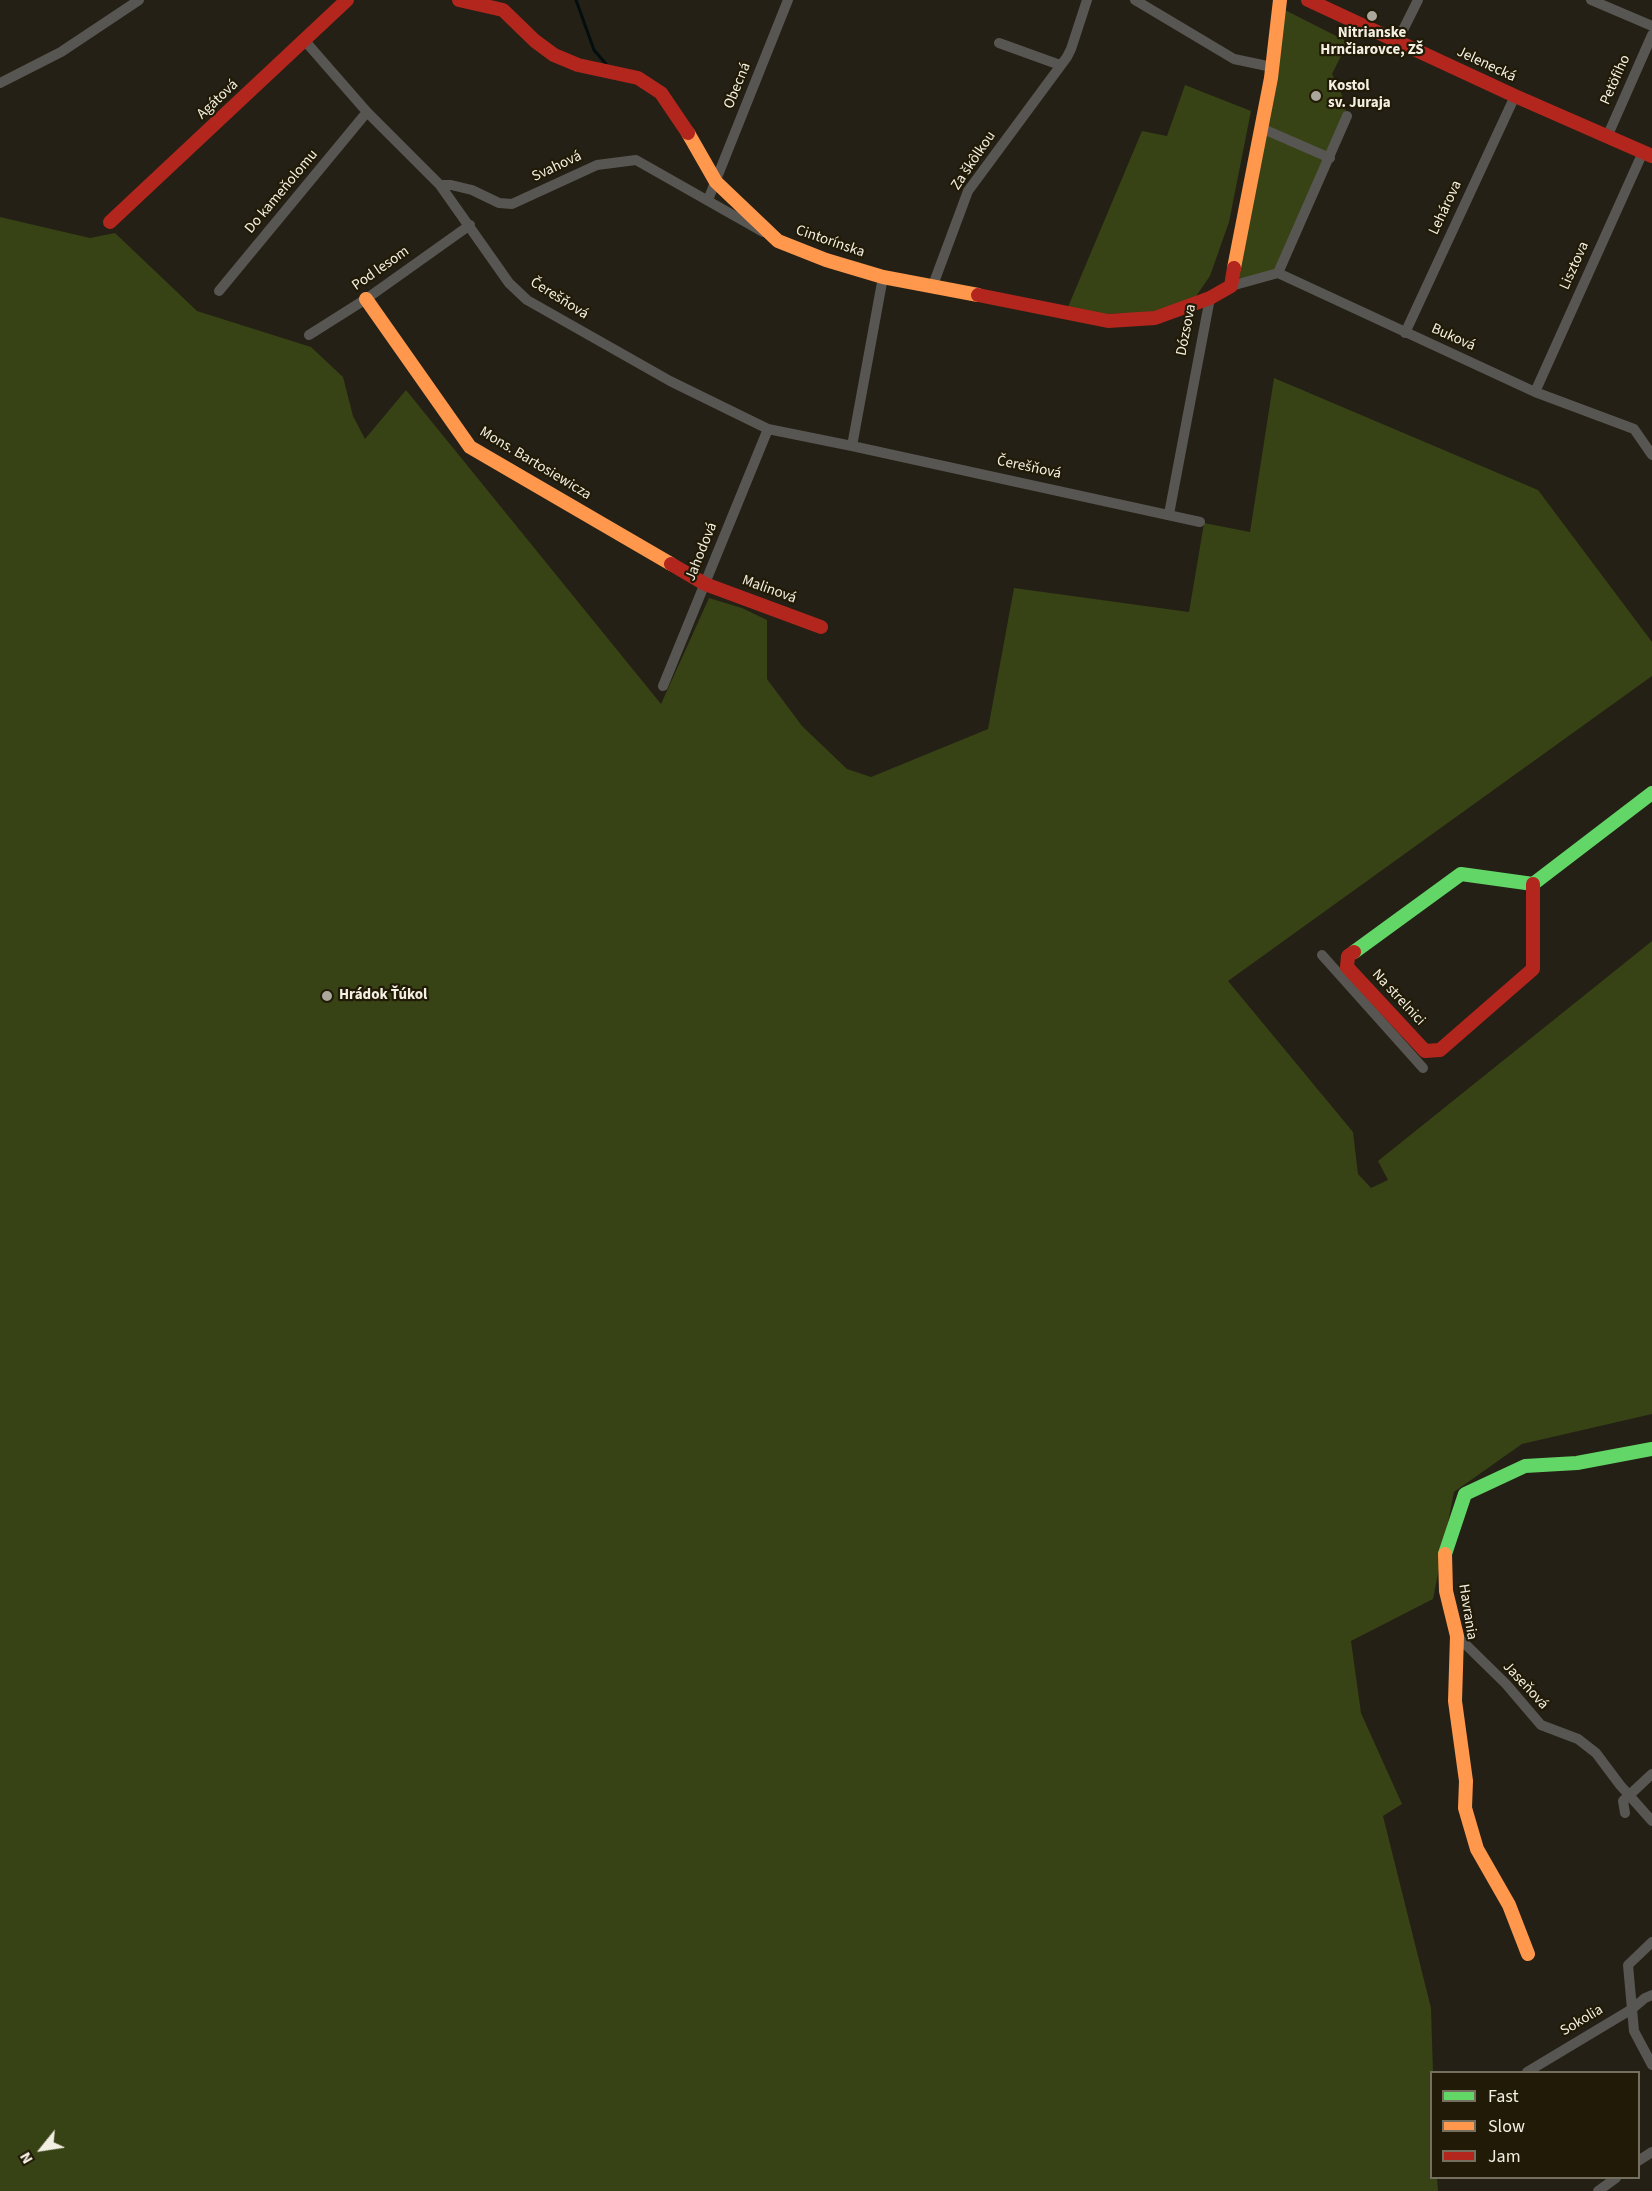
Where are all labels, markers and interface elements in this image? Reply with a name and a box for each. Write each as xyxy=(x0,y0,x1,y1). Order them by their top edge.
marker: Nitrianske Hrnčiarovce, ZŠ xyxy=(1365,9,1379,23)
place label: Nitrianske Hrnčiarovce, ZŠ xyxy=(1320,25,1424,60)
street label: Jelenecká xyxy=(1454,43,1518,87)
street label: Petöfiho xyxy=(1597,52,1635,108)
street label: Obecná xyxy=(721,60,755,112)
street label: Agátová xyxy=(194,76,242,124)
place label: Kostol sv. Juraja xyxy=(1328,78,1391,113)
marker: Kostol sv. Juraja xyxy=(1309,89,1323,103)
street label: Za škôlkou xyxy=(948,128,1000,194)
street label: Do kameňolomu xyxy=(242,146,322,238)
street label: Svahová xyxy=(529,148,585,186)
street label: Lehárova xyxy=(1426,178,1466,238)
street label: Cintorínska xyxy=(793,222,867,262)
street label: Lisztova xyxy=(1556,239,1594,293)
street label: Pod lesom xyxy=(349,243,413,295)
street label: Čerešňová xyxy=(527,274,591,324)
street label: Dózsova xyxy=(1173,303,1201,357)
street label: Buková xyxy=(1428,320,1478,356)
street label: Mons. Bartosiewicza xyxy=(476,424,594,504)
street label: Čerešňová xyxy=(995,452,1063,484)
street label: Jahodová xyxy=(682,520,722,584)
street label: Malinová xyxy=(739,572,799,608)
street label: Na strelnici xyxy=(1368,966,1428,1030)
place label: Hrádok Ťúkol xyxy=(339,987,427,1005)
marker: Hrádok Ťúkol xyxy=(320,989,334,1003)
street label: Havrania xyxy=(1454,1583,1480,1641)
street label: Jaseňová xyxy=(1498,1658,1552,1714)
street label: Sokolia xyxy=(1557,2001,1607,2041)
legend xyxy=(1430,2071,1640,2179)
text: Fast xyxy=(1488,2084,1519,2109)
text: Slow xyxy=(1488,2114,1525,2139)
north arrow xyxy=(12,2119,72,2179)
text: Jam xyxy=(1488,2144,1521,2169)
text: N xyxy=(14,2148,39,2168)

